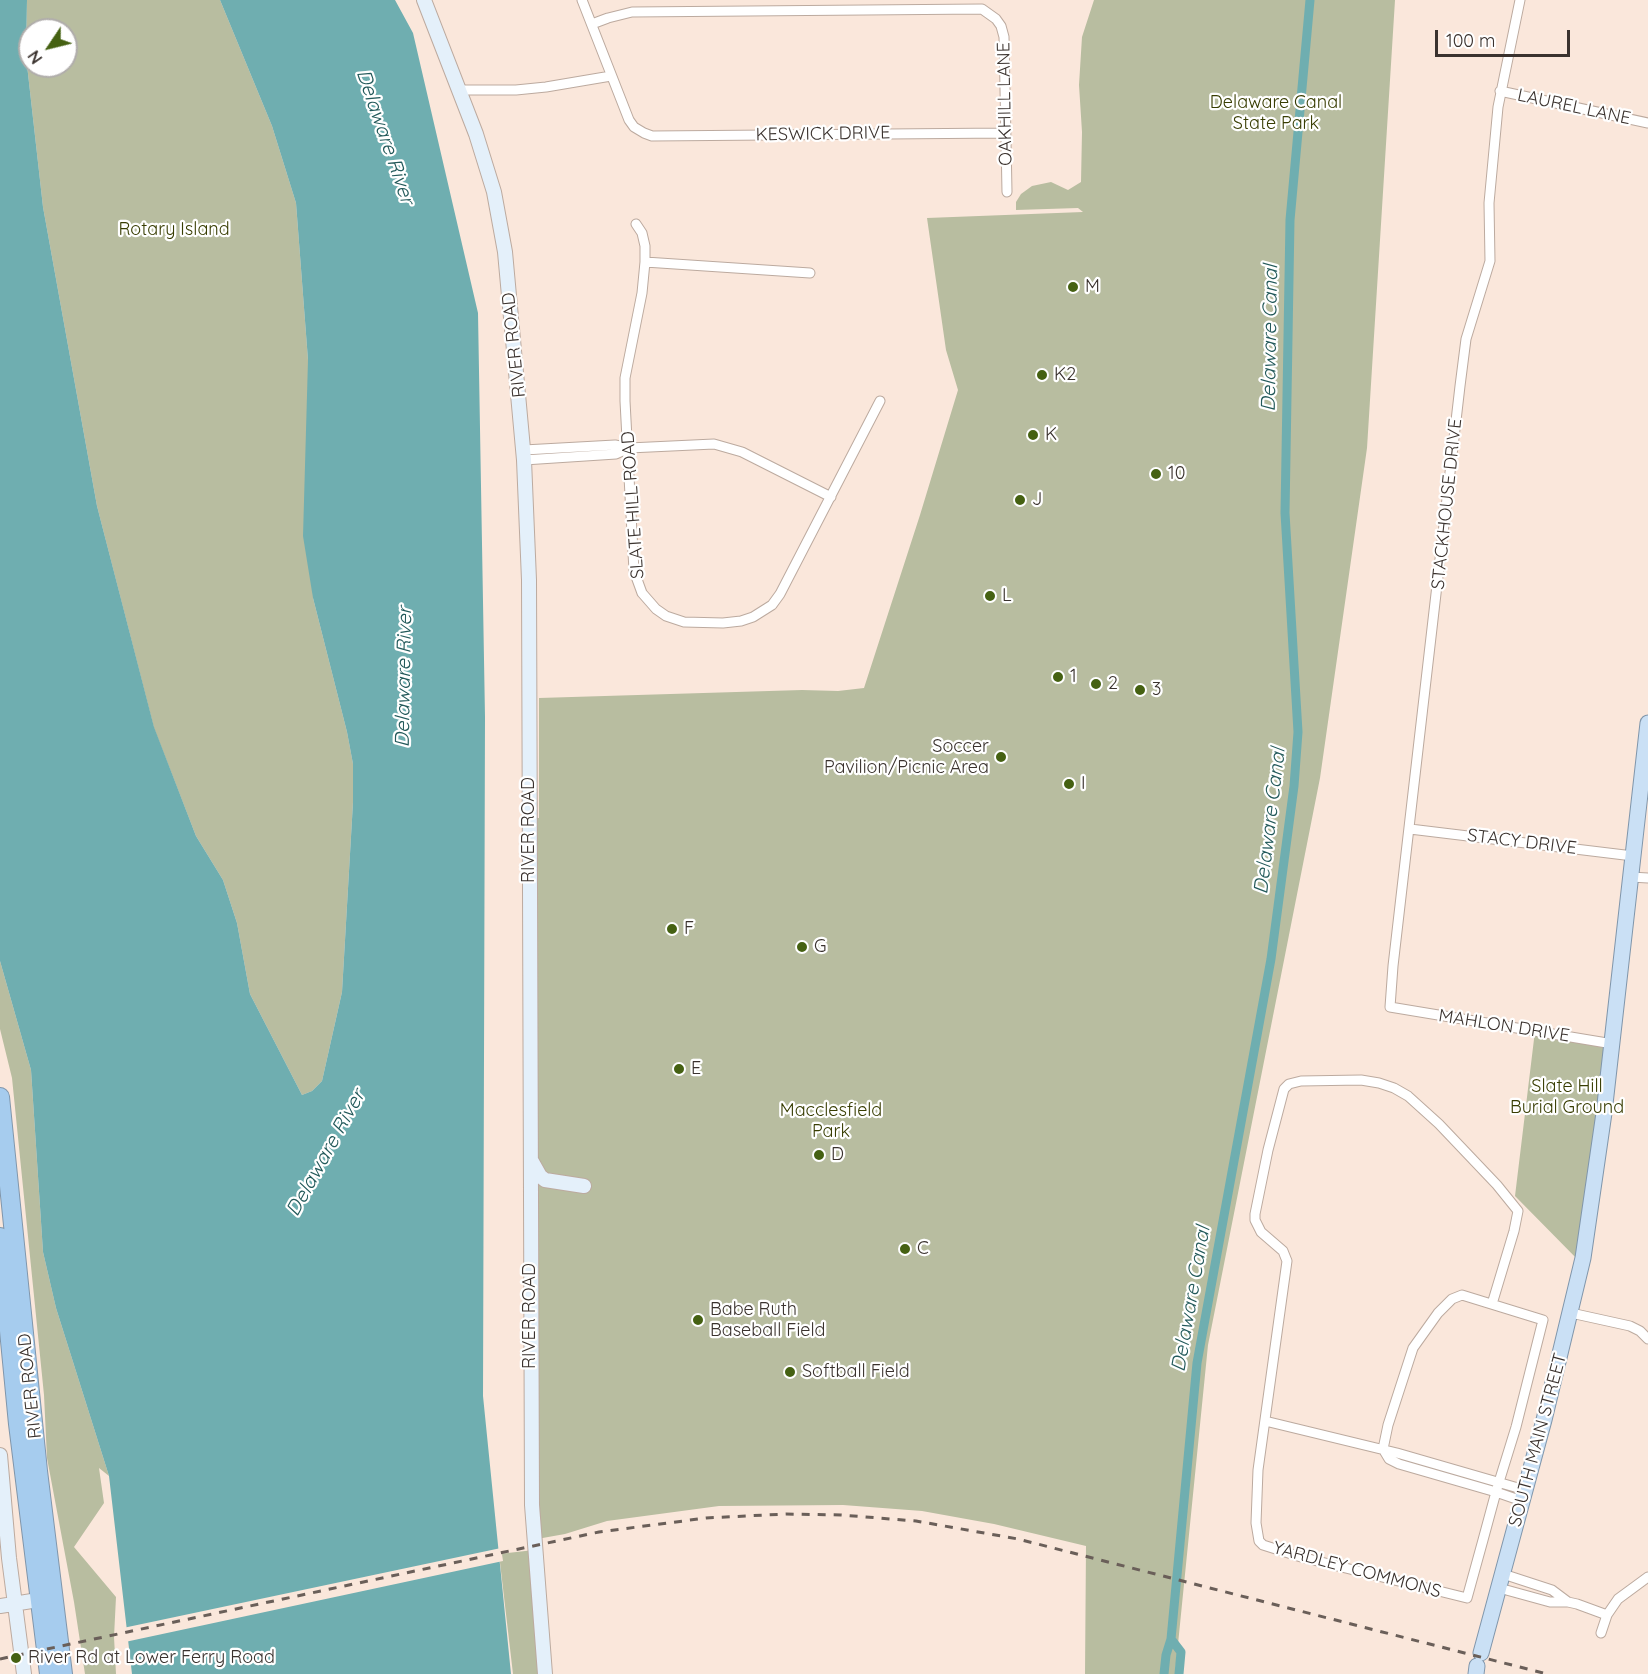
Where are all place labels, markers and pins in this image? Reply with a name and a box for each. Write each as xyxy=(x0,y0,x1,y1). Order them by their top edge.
place label: M xyxy=(1085,276,1100,298)
marker: M xyxy=(1066,280,1080,294)
place label: K2 xyxy=(1054,364,1076,386)
marker: K2 xyxy=(1035,368,1049,382)
place label: K xyxy=(1045,424,1057,446)
marker: K xyxy=(1026,428,1040,442)
place label: 10 xyxy=(1168,463,1185,485)
marker: 10 xyxy=(1149,467,1163,481)
place label: J xyxy=(1032,489,1042,511)
marker: J xyxy=(1013,493,1027,507)
place label: L xyxy=(1002,585,1012,607)
marker: L xyxy=(983,589,997,603)
place label: 1 xyxy=(1070,666,1077,688)
marker: 1 xyxy=(1051,670,1065,684)
place label: 2 xyxy=(1108,673,1118,695)
marker: 2 xyxy=(1089,677,1103,691)
place label: 3 xyxy=(1152,679,1161,701)
marker: 3 xyxy=(1133,683,1147,697)
place label: Soccer Pavilion/Picnic Area xyxy=(824,736,989,778)
marker: Soccer Pavilion/Picnic Area xyxy=(994,750,1008,764)
place label: I xyxy=(1081,773,1085,795)
marker: I xyxy=(1062,777,1076,791)
place label: F xyxy=(684,918,694,940)
marker: F xyxy=(665,922,679,936)
place label: G xyxy=(814,936,827,958)
marker: G xyxy=(795,940,809,954)
place label: E xyxy=(691,1058,701,1080)
marker: E xyxy=(672,1062,686,1076)
place label: D xyxy=(831,1144,844,1166)
marker: D xyxy=(812,1148,826,1162)
place label: C xyxy=(917,1238,929,1260)
marker: C xyxy=(898,1242,912,1256)
place label: Babe Ruth Baseball Field xyxy=(710,1299,825,1342)
marker: Babe Ruth Baseball Field xyxy=(691,1313,705,1327)
place label: Softball Field xyxy=(802,1361,910,1383)
marker: Softball Field xyxy=(783,1365,797,1379)
place label: River Rd at Lower Ferry Road xyxy=(28,1647,275,1669)
marker: River Rd at Lower Ferry Road xyxy=(9,1651,23,1665)

